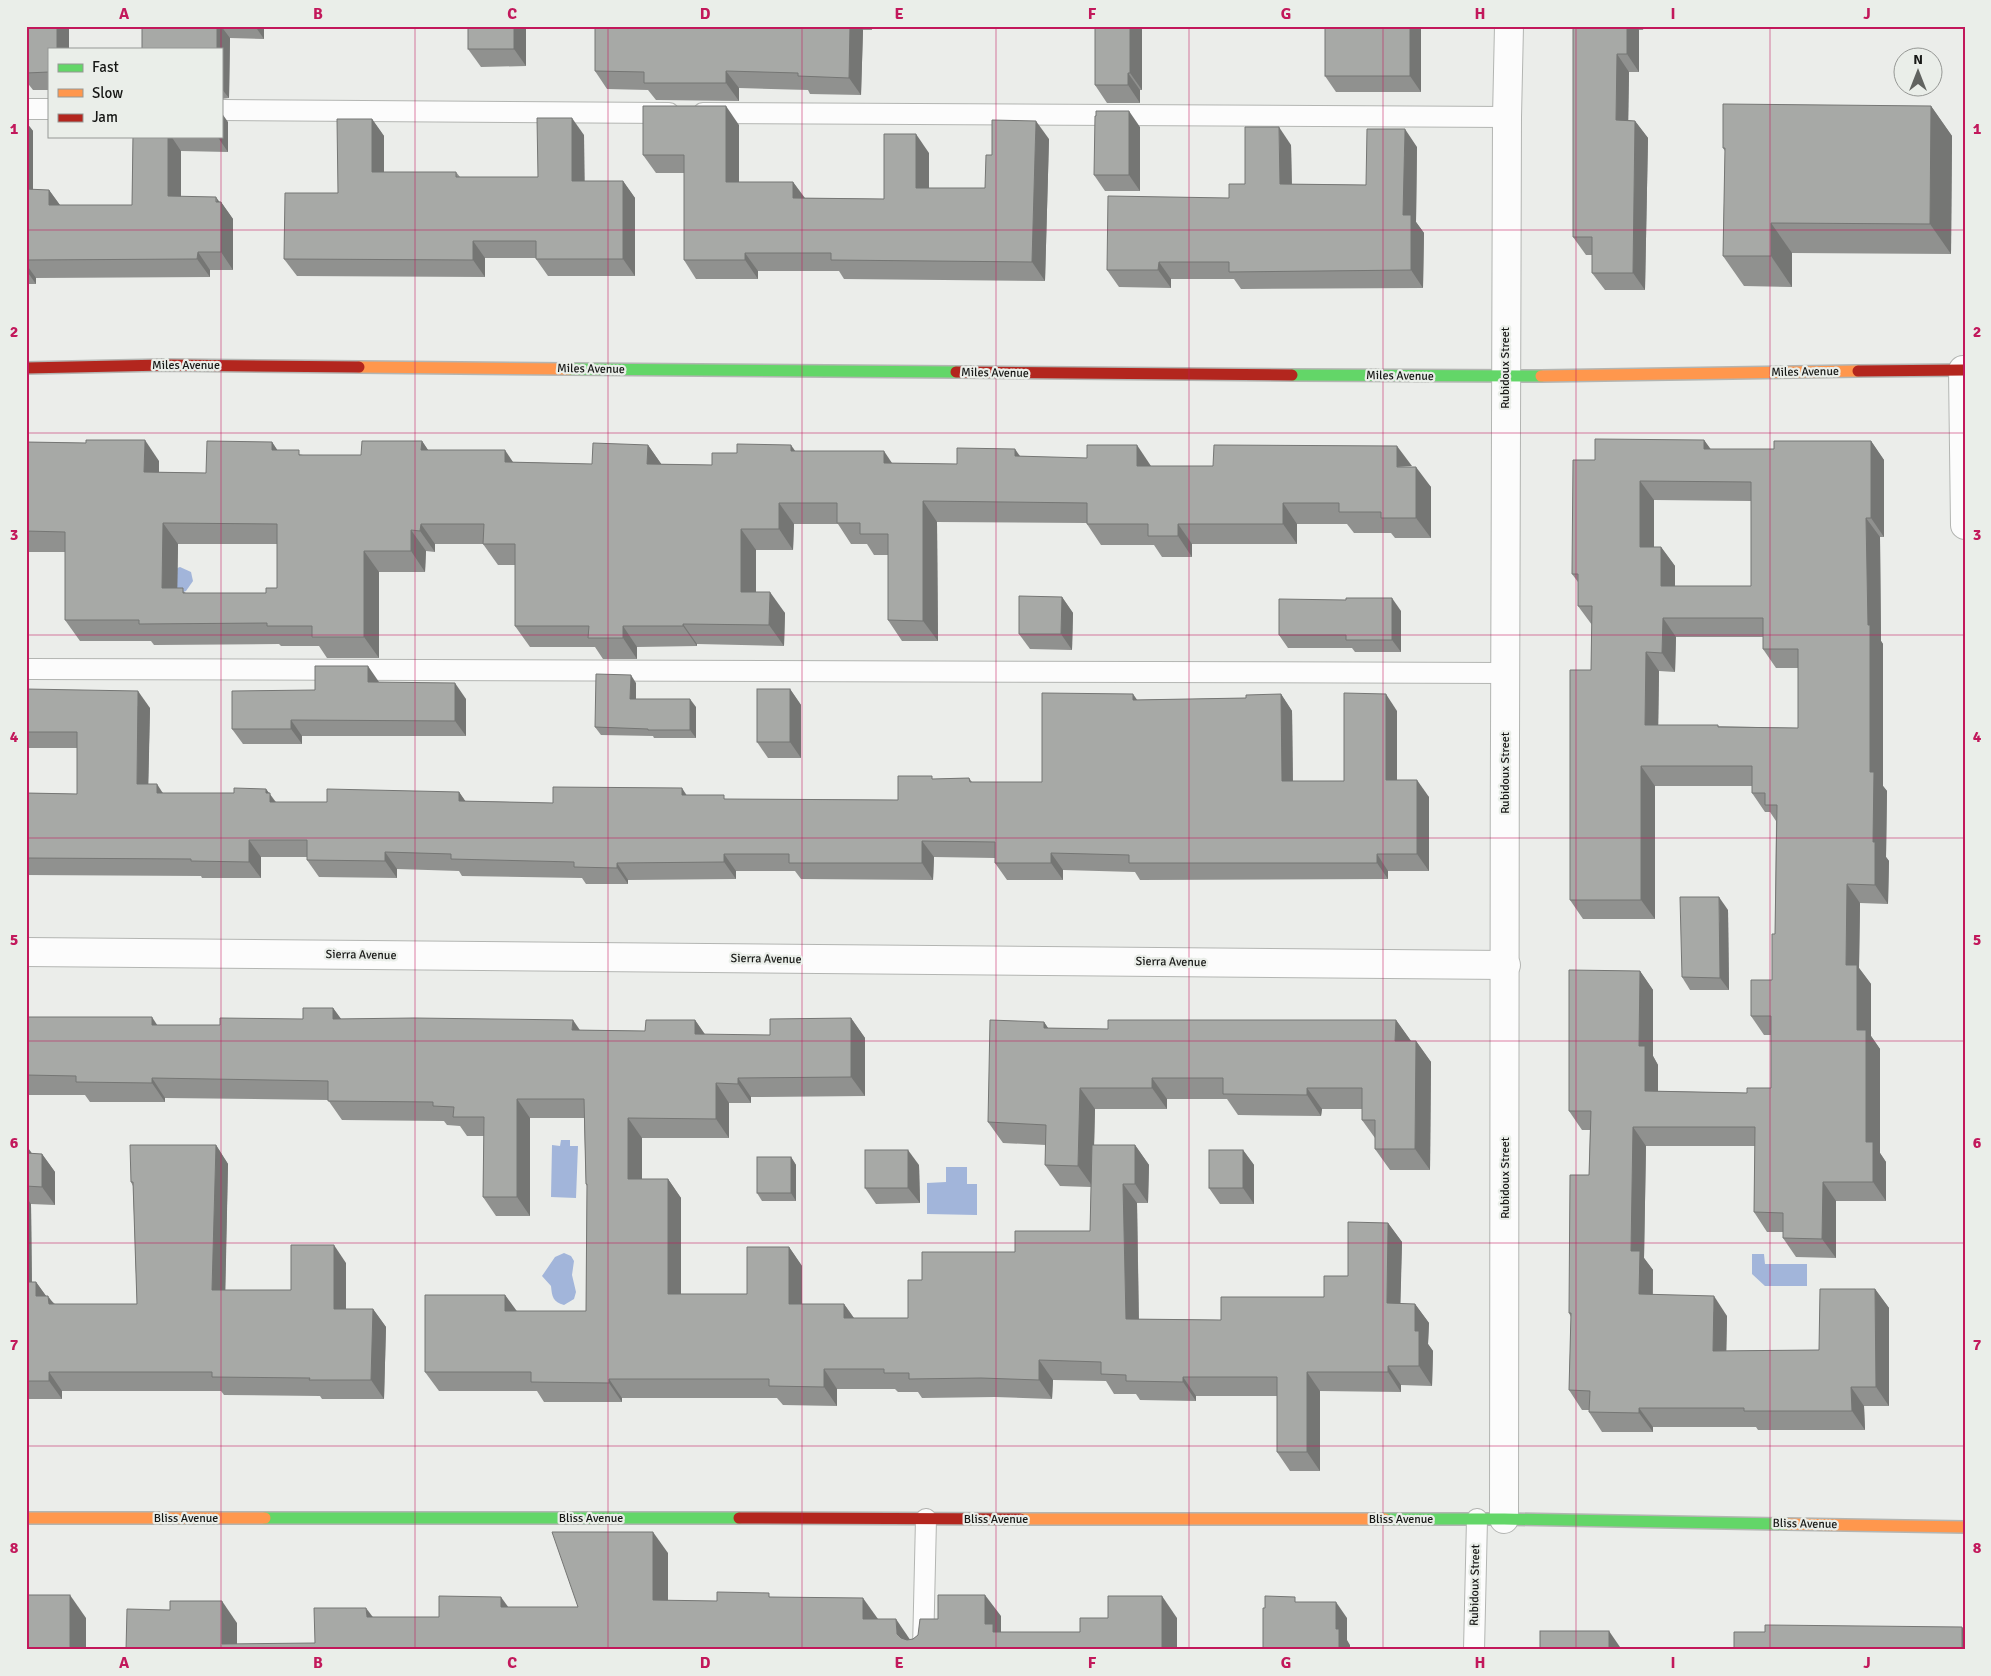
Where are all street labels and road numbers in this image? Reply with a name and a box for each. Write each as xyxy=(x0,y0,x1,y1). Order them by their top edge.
street label: Rubidoux Street xyxy=(1498,327,1513,409)
street label: Miles Avenue xyxy=(152,358,220,373)
street label: Miles Avenue xyxy=(557,361,625,377)
street label: Miles Avenue xyxy=(1771,364,1839,380)
street label: Miles Avenue xyxy=(961,365,1029,381)
street label: Miles Avenue xyxy=(1366,368,1434,384)
street label: Rubidoux Street xyxy=(1498,732,1513,814)
street label: Sierra Avenue xyxy=(325,947,397,963)
street label: Sierra Avenue xyxy=(730,951,802,967)
street label: Sierra Avenue xyxy=(1135,954,1207,970)
street label: Rubidoux Street xyxy=(1498,1137,1513,1219)
street label: Bliss Avenue xyxy=(154,1511,218,1526)
street label: Bliss Avenue xyxy=(559,1511,623,1526)
street label: Bliss Avenue xyxy=(964,1512,1028,1527)
street label: Bliss Avenue xyxy=(1369,1512,1433,1527)
street label: Bliss Avenue xyxy=(1773,1516,1837,1532)
street label: Rubidoux Street xyxy=(1467,1544,1483,1626)

